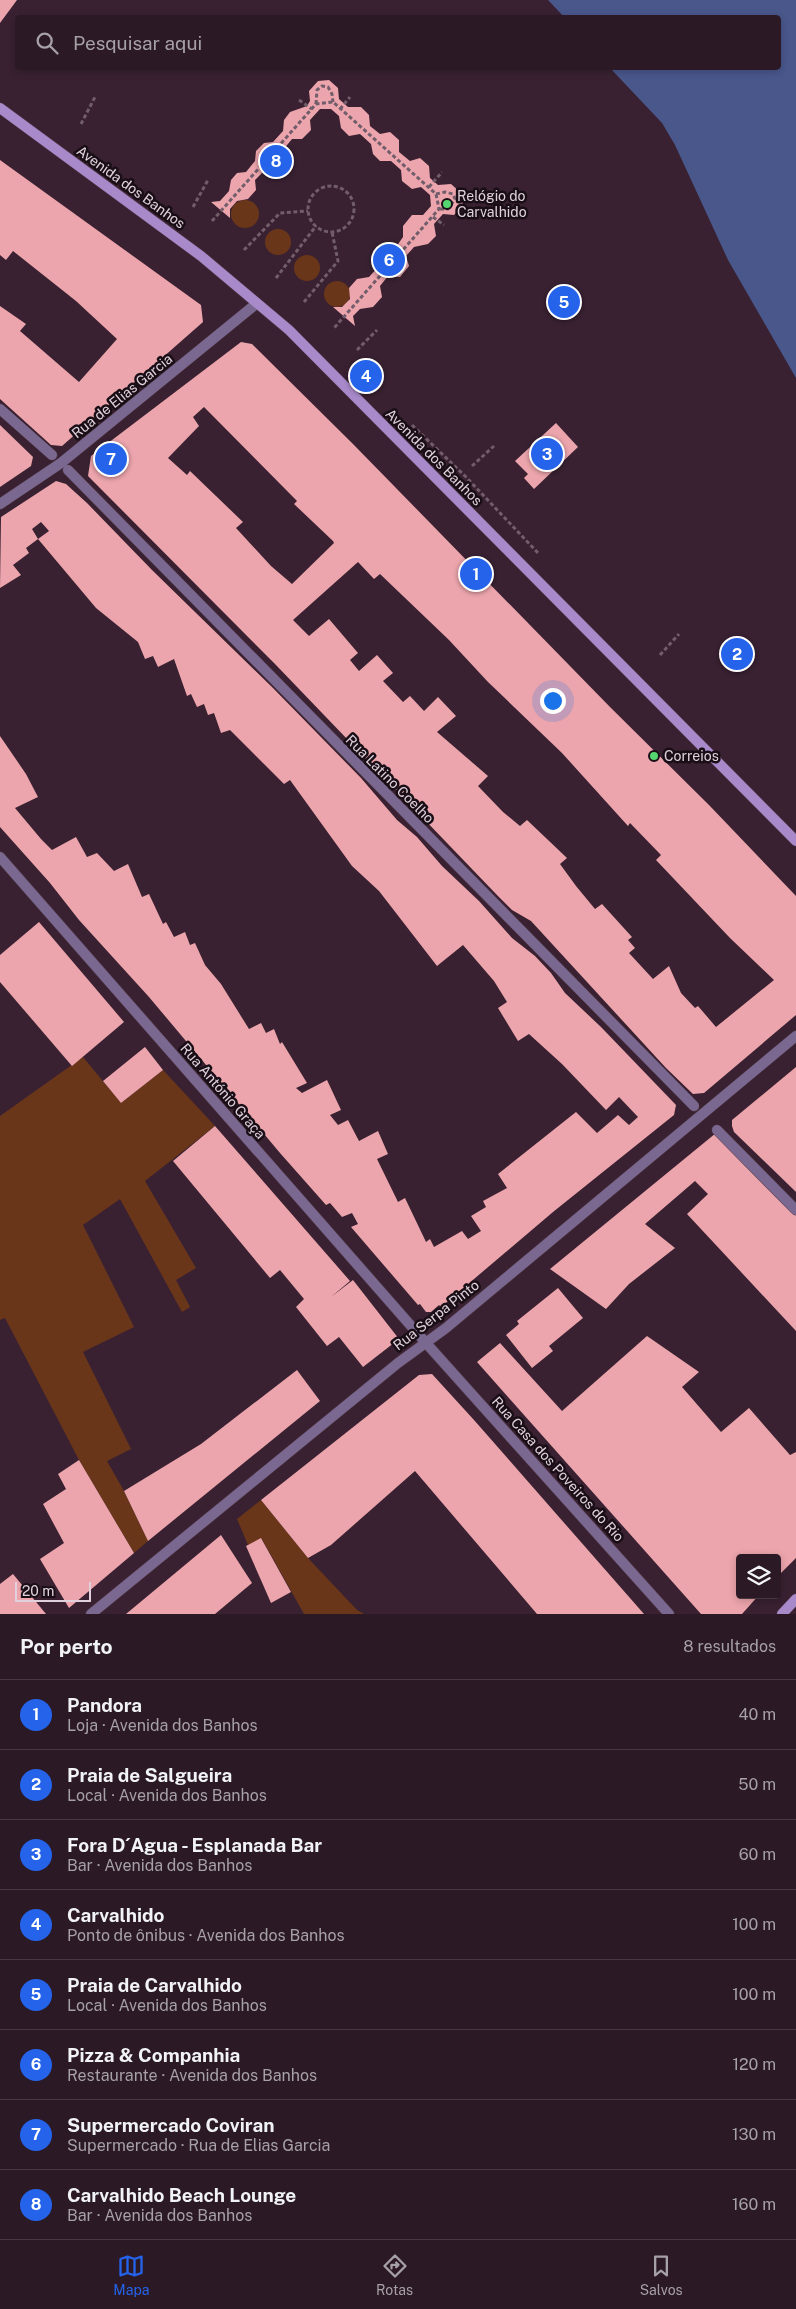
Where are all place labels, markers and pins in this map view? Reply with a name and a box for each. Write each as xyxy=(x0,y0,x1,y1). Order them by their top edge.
pin: 8 xyxy=(260,142,292,180)
place label: Relógio do Carvalhido xyxy=(457,188,527,220)
marker: Relógio do Carvalhido xyxy=(441,198,453,210)
pin: 6 xyxy=(373,241,405,279)
pin: 5 xyxy=(548,283,580,321)
pin: 4 xyxy=(350,357,382,395)
pin: 3 xyxy=(531,435,563,473)
pin: 7 xyxy=(95,440,127,478)
pin: 1 xyxy=(460,555,492,593)
pin: 2 xyxy=(721,635,753,673)
place label: Correios xyxy=(664,748,719,764)
marker: Correios xyxy=(648,750,660,762)

